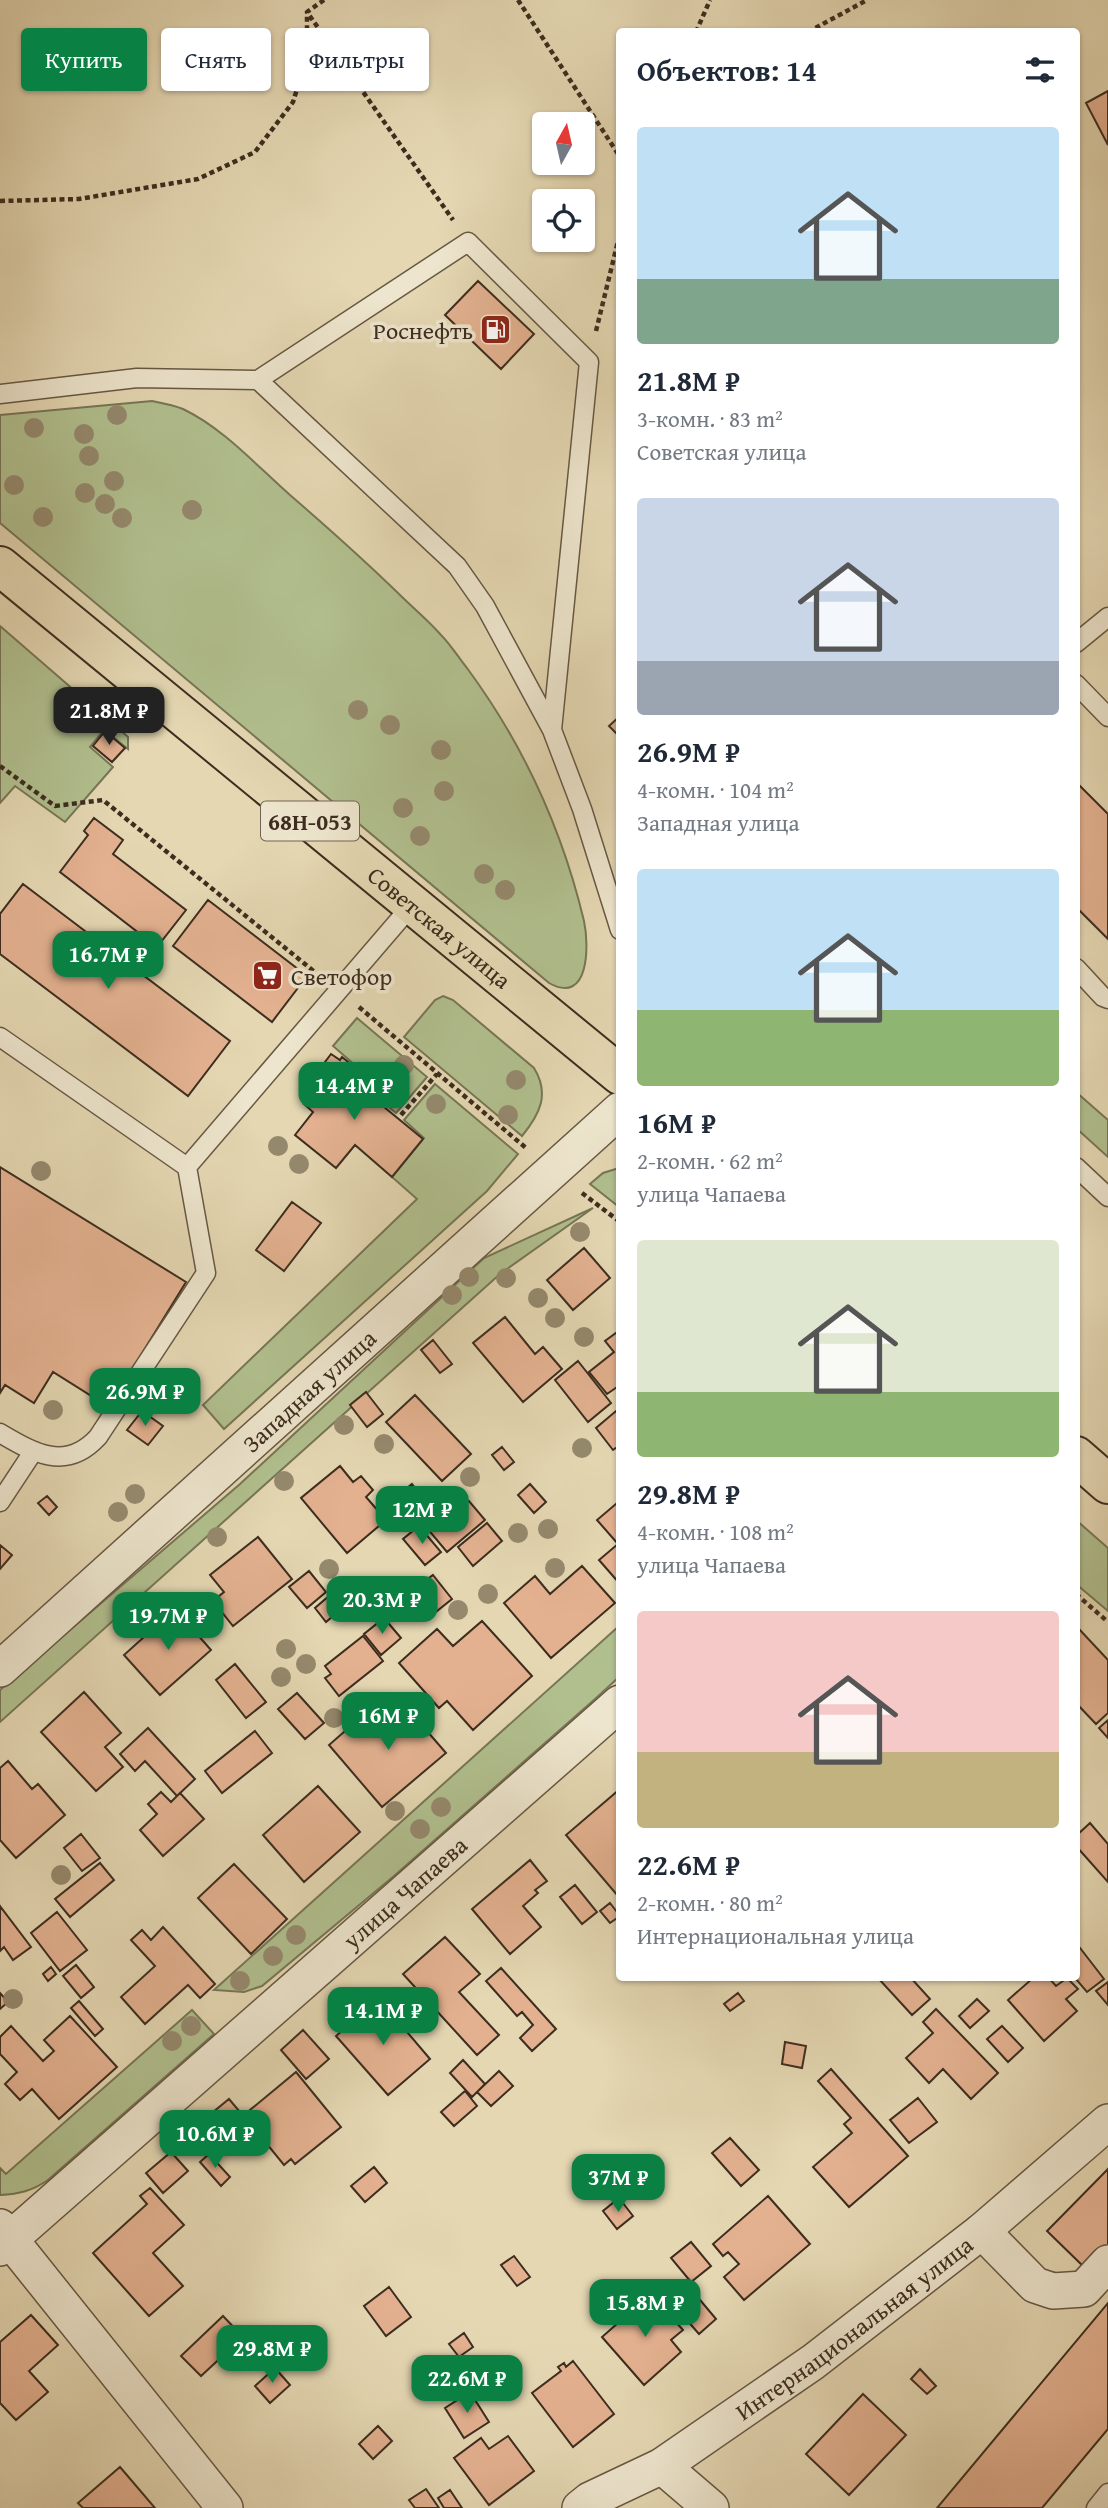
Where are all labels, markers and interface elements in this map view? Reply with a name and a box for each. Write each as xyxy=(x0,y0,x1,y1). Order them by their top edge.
chip: Купить xyxy=(21,28,147,91)
chip: Снять xyxy=(161,28,271,91)
chip: Фильтры xyxy=(285,28,429,91)
text: Объектов: 14 xyxy=(637,48,817,92)
icon: filters xyxy=(1021,51,1059,89)
north arrow xyxy=(532,112,595,175)
map controls xyxy=(532,112,595,252)
icon: home xyxy=(785,173,911,299)
button: locate xyxy=(532,189,595,252)
place label: Роснефть xyxy=(373,313,473,348)
fuel station icon: Роснефть xyxy=(479,313,513,347)
text: 21.8M ₽ xyxy=(637,358,740,402)
text: 3-комн. · 83 m² xyxy=(637,402,783,435)
text: Советская улица xyxy=(637,435,806,468)
icon: home xyxy=(785,544,911,670)
pin: 21.8M ₽ xyxy=(44,688,174,747)
text: 21.8M ₽ xyxy=(69,693,149,726)
text: 26.9M ₽ xyxy=(637,729,740,773)
text: 4-комн. · 104 m² xyxy=(637,773,794,806)
road number: 68Н-053 xyxy=(261,802,359,841)
text: Западная улица xyxy=(637,806,799,839)
street label: Советская улица xyxy=(360,857,520,997)
icon: home xyxy=(785,915,911,1041)
pin: 16.7M ₽ xyxy=(43,932,173,991)
text: 16.7M ₽ xyxy=(68,937,148,970)
supermarket icon: Светофор xyxy=(251,959,285,993)
place label: Светофор xyxy=(291,959,392,994)
pin: 14.4M ₽ xyxy=(289,1062,419,1122)
text: 14.4M ₽ xyxy=(314,1068,394,1101)
text: 16M ₽ xyxy=(637,1100,716,1144)
text: 2-комн. · 62 m² xyxy=(637,1144,783,1177)
text: улица Чапаева xyxy=(637,1177,786,1210)
icon: home xyxy=(785,1286,911,1412)
street label: Западная улица xyxy=(234,1320,384,1460)
pin: 26.9M ₽ xyxy=(80,1368,210,1428)
text: 26.9M ₽ xyxy=(105,1374,185,1407)
text: 29.8M ₽ xyxy=(637,1471,740,1515)
pin: 12M ₽ xyxy=(373,1486,471,1546)
text: 12M ₽ xyxy=(392,1492,452,1525)
text: 4-комн. · 108 m² xyxy=(637,1515,794,1548)
text: улица Чапаева xyxy=(637,1548,786,1581)
pin: 20.3M ₽ xyxy=(317,1576,447,1636)
text: 20.3M ₽ xyxy=(342,1582,422,1615)
pin: 19.7M ₽ xyxy=(103,1592,233,1652)
text: 19.7M ₽ xyxy=(128,1598,208,1631)
icon: home xyxy=(785,1657,911,1783)
pin: 16M ₽ xyxy=(339,1692,437,1752)
text: 16M ₽ xyxy=(358,1698,418,1731)
street label: улица Чапаева xyxy=(334,1827,475,1957)
text: 22.6M ₽ xyxy=(637,1842,740,1886)
text: 2-комн. · 80 m² xyxy=(637,1886,783,1919)
text: Интернациональная улица xyxy=(637,1919,914,1952)
pin: 14.1M ₽ xyxy=(318,1988,448,2047)
text: 14.1M ₽ xyxy=(343,1993,423,2026)
pin: 10.6M ₽ xyxy=(150,2110,280,2170)
text: 10.6M ₽ xyxy=(175,2116,255,2149)
pin: 37M ₽ xyxy=(569,2154,667,2214)
text: 37M ₽ xyxy=(588,2160,648,2193)
street label: Интернациональная улица xyxy=(728,2227,980,2428)
pin: 15.8M ₽ xyxy=(580,2280,710,2339)
text: 15.8M ₽ xyxy=(605,2285,685,2318)
pin: 29.8M ₽ xyxy=(207,2326,337,2385)
text: 29.8M ₽ xyxy=(232,2331,312,2364)
pin: 22.6M ₽ xyxy=(402,2356,532,2415)
text: 22.6M ₽ xyxy=(427,2361,507,2394)

